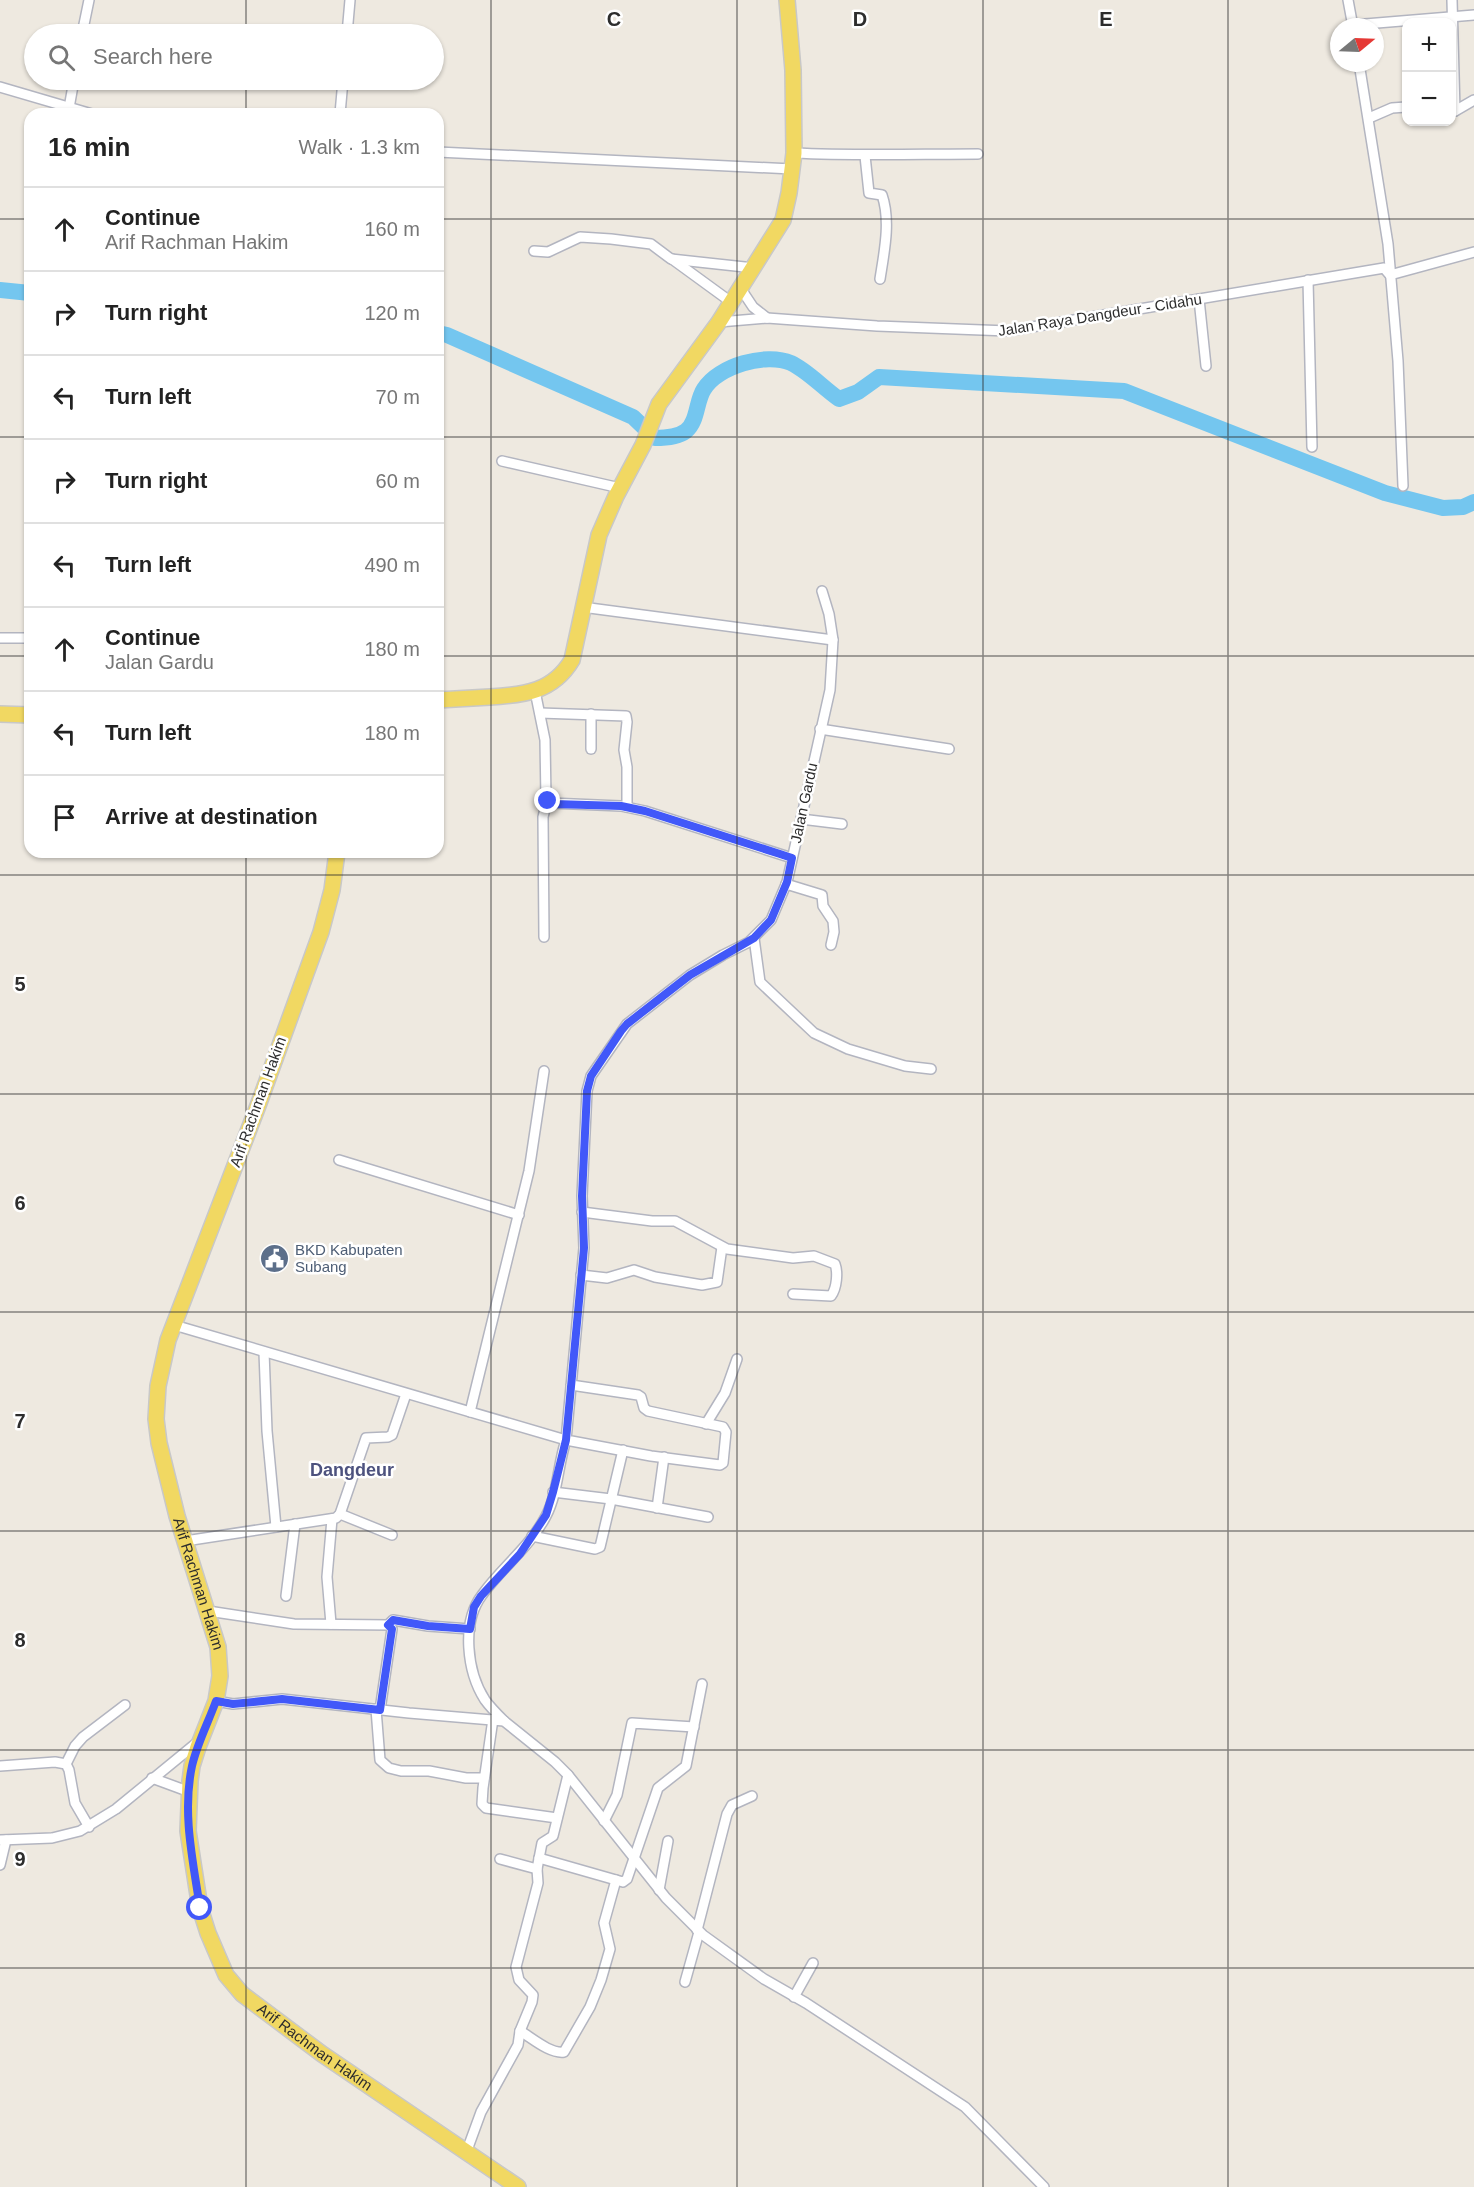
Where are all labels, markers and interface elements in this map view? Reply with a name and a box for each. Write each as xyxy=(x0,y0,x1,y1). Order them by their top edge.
text: C xyxy=(607,8,621,30)
text: D xyxy=(853,8,867,30)
text: E xyxy=(1099,8,1113,30)
north arrow xyxy=(1330,18,1384,72)
map controls xyxy=(1402,18,1456,126)
button: + xyxy=(1402,18,1456,72)
search box xyxy=(24,24,444,90)
icon: search xyxy=(45,41,78,74)
text: Search here xyxy=(93,44,213,69)
button: − xyxy=(1402,72,1456,126)
text: 16 min xyxy=(48,132,130,162)
text: Walk · 1.3 km xyxy=(299,136,420,158)
text: Continue xyxy=(105,205,200,230)
icon: ahead xyxy=(48,213,81,246)
text: 160 m xyxy=(364,218,420,240)
text: Arif Rachman Hakim xyxy=(105,231,288,253)
street label: Jalan Raya Dangdeur - Cidahu xyxy=(997,290,1203,339)
icon: right xyxy=(48,297,81,330)
text: Turn right xyxy=(105,300,207,325)
text: 120 m xyxy=(364,302,420,324)
icon: left xyxy=(48,381,81,414)
text: Turn left xyxy=(105,384,191,409)
text: 70 m xyxy=(376,386,420,408)
icon: right xyxy=(48,465,81,498)
text: Turn right xyxy=(105,468,207,493)
text: 60 m xyxy=(376,470,420,492)
icon: left xyxy=(48,549,81,582)
text: Turn left xyxy=(105,552,191,577)
text: 490 m xyxy=(364,554,420,576)
text: Continue xyxy=(105,625,200,650)
icon: ahead xyxy=(48,633,81,666)
text: 180 m xyxy=(364,638,420,660)
text: Jalan Gardu xyxy=(105,651,214,673)
icon: left xyxy=(48,717,81,750)
text: Turn left xyxy=(105,720,191,745)
text: 180 m xyxy=(364,722,420,744)
street label: Jalan Gardu xyxy=(787,761,820,845)
route end xyxy=(534,787,560,813)
icon: arrive xyxy=(48,801,81,834)
text: Arrive at destination xyxy=(105,804,318,829)
text: 5 xyxy=(14,973,26,995)
street label: Arif Rachman Hakim xyxy=(226,1034,289,1169)
text: 6 xyxy=(14,1192,26,1214)
place label: BKD Kabupaten Subang xyxy=(295,1241,403,1275)
public building icon: BKD Kabupaten Subang xyxy=(258,1243,290,1275)
text: 7 xyxy=(14,1410,26,1432)
district label: Dangdeur xyxy=(310,1460,394,1480)
street label: Arif Rachman Hakim xyxy=(170,1515,227,1652)
text: 8 xyxy=(14,1629,26,1651)
text: 9 xyxy=(14,1848,26,1870)
route start xyxy=(186,1894,212,1920)
street label: Arif Rachman Hakim xyxy=(254,2000,376,2094)

